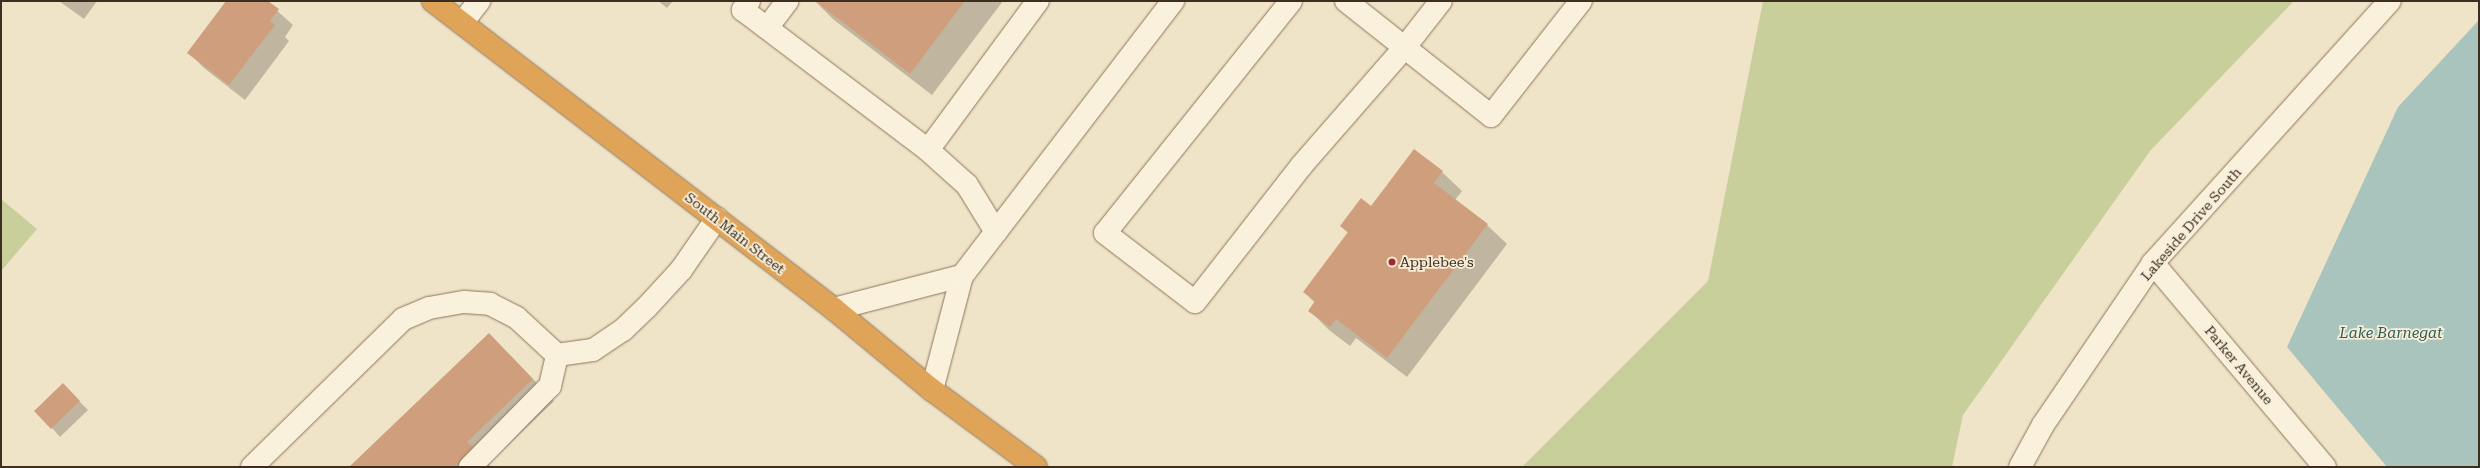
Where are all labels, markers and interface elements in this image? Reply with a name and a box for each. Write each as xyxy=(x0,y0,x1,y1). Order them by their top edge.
street label: Lakeside Drive South xyxy=(2137,164,2245,284)
street label: South Main Street xyxy=(682,189,788,277)
place label: Applebee's xyxy=(1400,254,1474,270)
marker: Applebee's xyxy=(1387,257,1397,267)
street label: Parker Avenue xyxy=(2201,322,2277,408)
water label: Lake Barnegat xyxy=(2339,325,2443,343)

